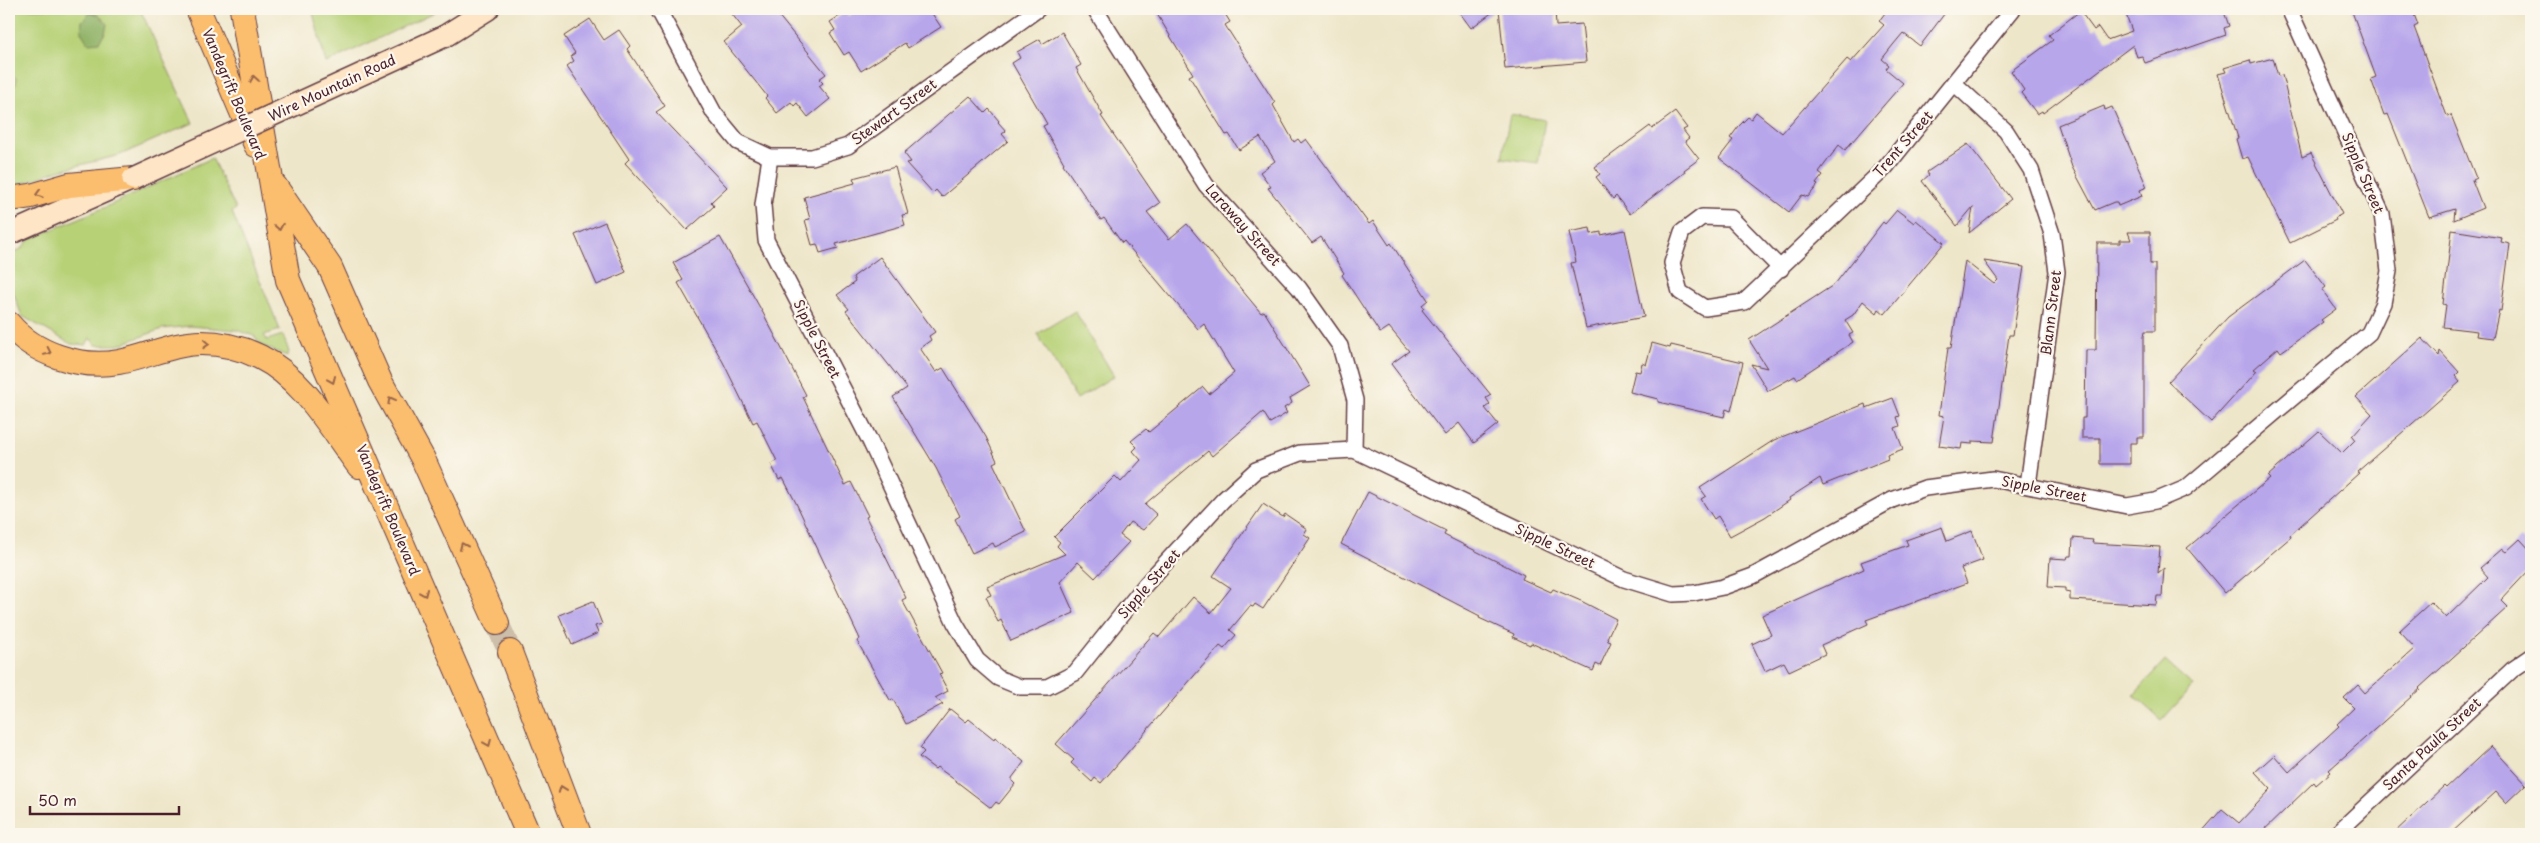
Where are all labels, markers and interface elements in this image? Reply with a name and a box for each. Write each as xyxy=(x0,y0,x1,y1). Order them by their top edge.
street label: Vandegrift Boulevard xyxy=(197,25,272,163)
street label: Wire Mountain Road xyxy=(264,49,399,126)
street label: Stewart Street xyxy=(847,73,941,150)
one-way arrow xyxy=(249,75,260,83)
street label: Trent Street xyxy=(1868,106,1938,182)
street label: Sipple Street xyxy=(2337,129,2390,217)
street label: Laraway Street xyxy=(1201,179,1286,270)
one-way arrow xyxy=(35,188,44,199)
one-way arrow xyxy=(274,223,284,232)
street label: Blann Street xyxy=(2035,269,2066,357)
street label: Sipple Street xyxy=(788,296,847,382)
one-way arrow xyxy=(202,338,210,349)
one-way arrow xyxy=(42,346,51,356)
one-way arrow xyxy=(325,375,336,384)
one-way arrow xyxy=(387,397,397,406)
street label: Vandegrift Boulevard xyxy=(351,441,426,579)
street label: Sipple Street xyxy=(2000,470,2089,507)
street label: Sipple Street xyxy=(1512,518,1599,573)
one-way arrow xyxy=(458,542,469,551)
street label: Sipple Street xyxy=(1112,544,1185,623)
one-way arrow xyxy=(417,588,428,597)
street label: Santa Paula Street xyxy=(2378,692,2486,795)
one-way arrow xyxy=(482,738,493,747)
scale bar xyxy=(30,783,179,815)
one-way arrow xyxy=(558,785,568,793)
text: 50 m xyxy=(38,788,77,811)

